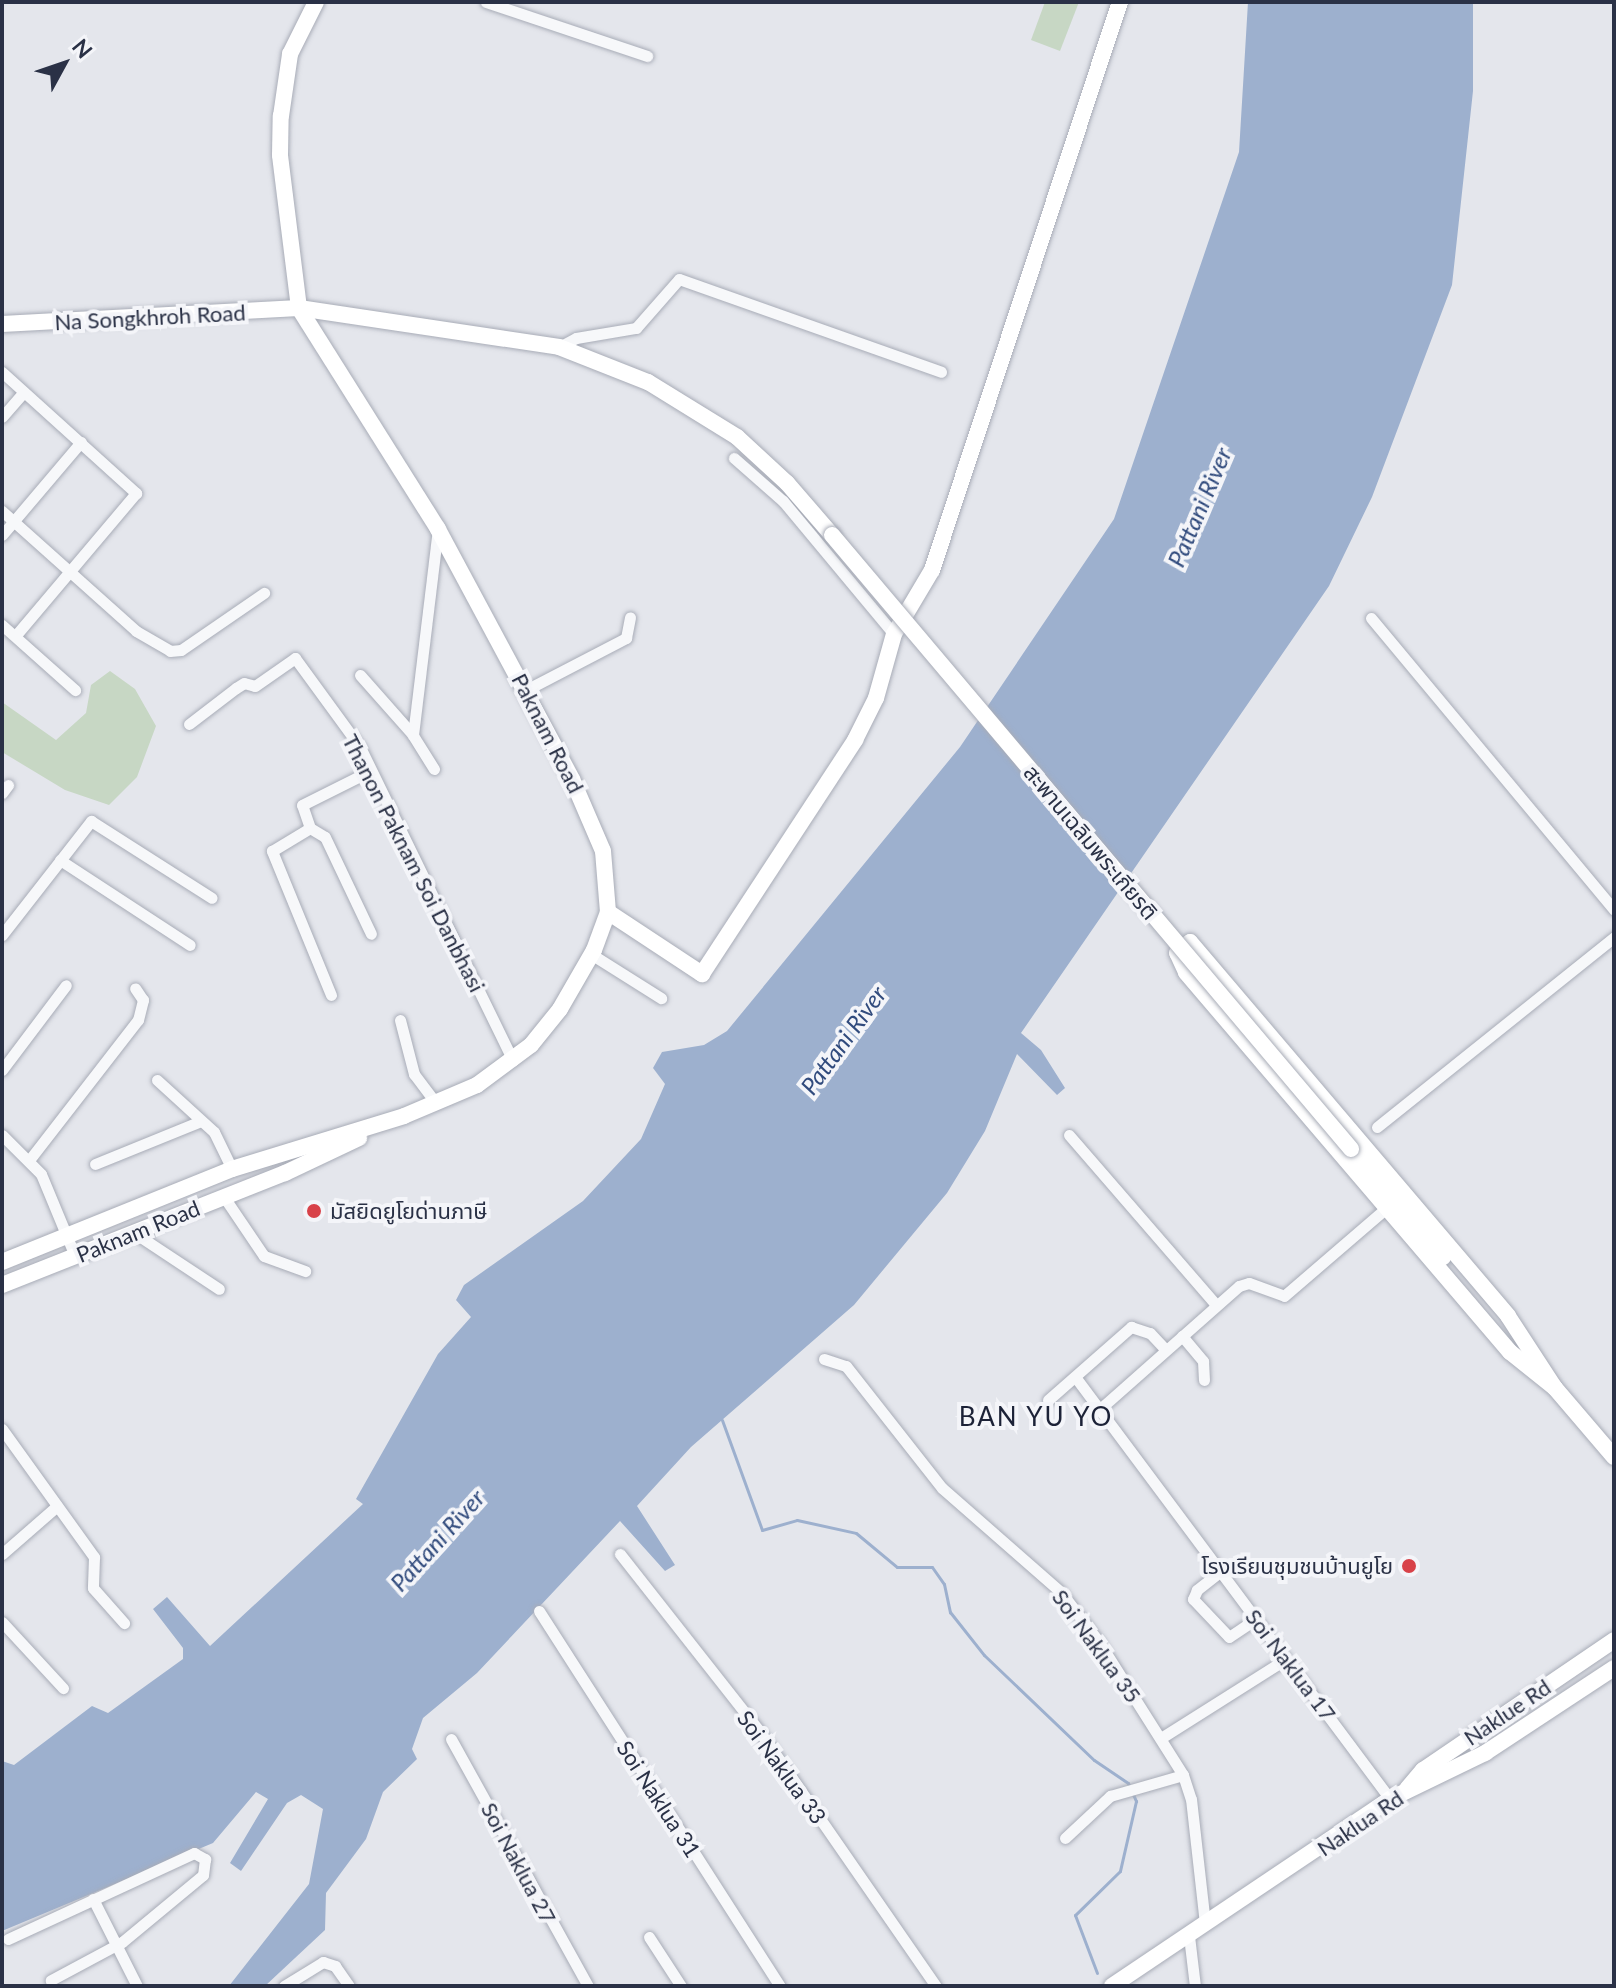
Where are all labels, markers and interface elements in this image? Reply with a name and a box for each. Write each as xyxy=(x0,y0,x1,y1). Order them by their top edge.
north arrow xyxy=(24,24,104,104)
text: N xyxy=(67,33,99,63)
street label: Na Songkhroh Road xyxy=(54,299,246,335)
water label: Pattani River xyxy=(1161,443,1237,571)
street label: Paknam Road xyxy=(507,669,589,797)
street label: Thanon Paknam Soi Danbhasi xyxy=(337,730,491,996)
street label: สะพานเฉลิมพระเกียรติ xyxy=(1018,759,1164,925)
water label: Pattani River xyxy=(794,980,892,1100)
street label: Paknam Road xyxy=(72,1194,204,1268)
place label: มัสยิดยูโยด่านภาษี xyxy=(330,1198,487,1224)
marker: มัสยิดยูโยด่านภาษี xyxy=(305,1202,323,1220)
district label: BAN YU YO xyxy=(958,1401,1114,1433)
water label: Pattani River xyxy=(384,1483,490,1597)
place label: โรงเรียนชุมชนบ้านยูโย xyxy=(1201,1553,1393,1579)
marker: โรงเรียนชุมชนบ้านยูโย xyxy=(1400,1557,1418,1575)
street label: Soi Naklua 35 xyxy=(1047,1584,1147,1708)
street label: Soi Naklua 17 xyxy=(1240,1604,1342,1726)
street label: Naklue Rd xyxy=(1459,1673,1555,1751)
street label: Soi Naklua 33 xyxy=(732,1705,832,1829)
street label: Soi Naklua 31 xyxy=(612,1736,706,1862)
street label: Naklua Rd xyxy=(1312,1785,1408,1861)
street label: Soi Naklua 27 xyxy=(476,1798,562,1928)

